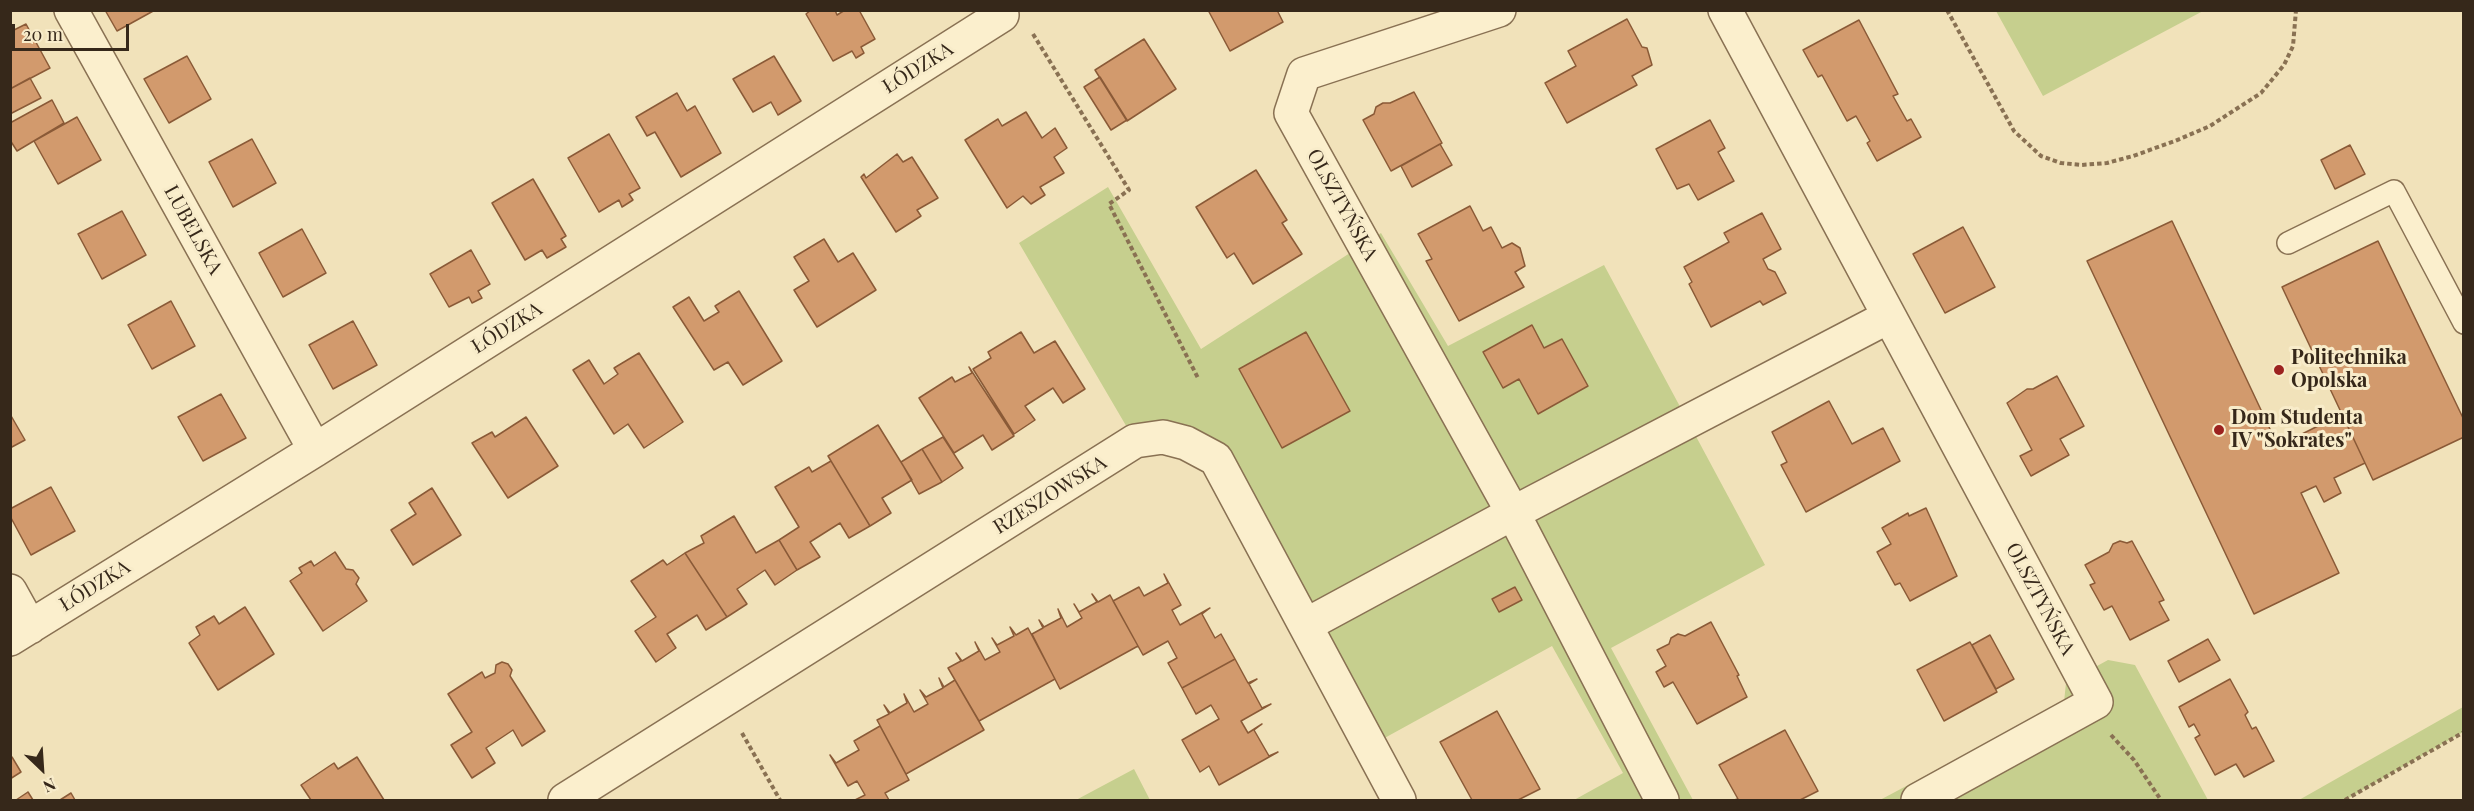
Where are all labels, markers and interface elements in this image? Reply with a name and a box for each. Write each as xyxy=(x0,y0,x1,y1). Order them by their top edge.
scale bar xyxy=(15,12,132,50)
text: 20 m xyxy=(23,22,63,46)
street label: ŁÓDZKA xyxy=(878,37,958,99)
street label: OLSZTYŃSKA xyxy=(1301,145,1383,265)
street label: LUBELSKA xyxy=(159,181,227,279)
street label: ŁÓDZKA xyxy=(467,297,547,359)
place label: Politechnika Opolska xyxy=(2291,346,2407,393)
marker: Politechnika Opolska xyxy=(2272,363,2286,377)
place label: Dom Studenta IV "Sokrates" xyxy=(2231,406,2363,453)
marker: Dom Studenta IV "Sokrates" xyxy=(2212,423,2226,437)
street label: RZESZOWSKA xyxy=(989,451,1111,539)
street label: OLSZTYŃSKA xyxy=(2000,539,2080,659)
street label: ŁÓDZKA xyxy=(55,555,135,617)
north arrow xyxy=(12,739,72,799)
text: N xyxy=(40,774,59,798)

